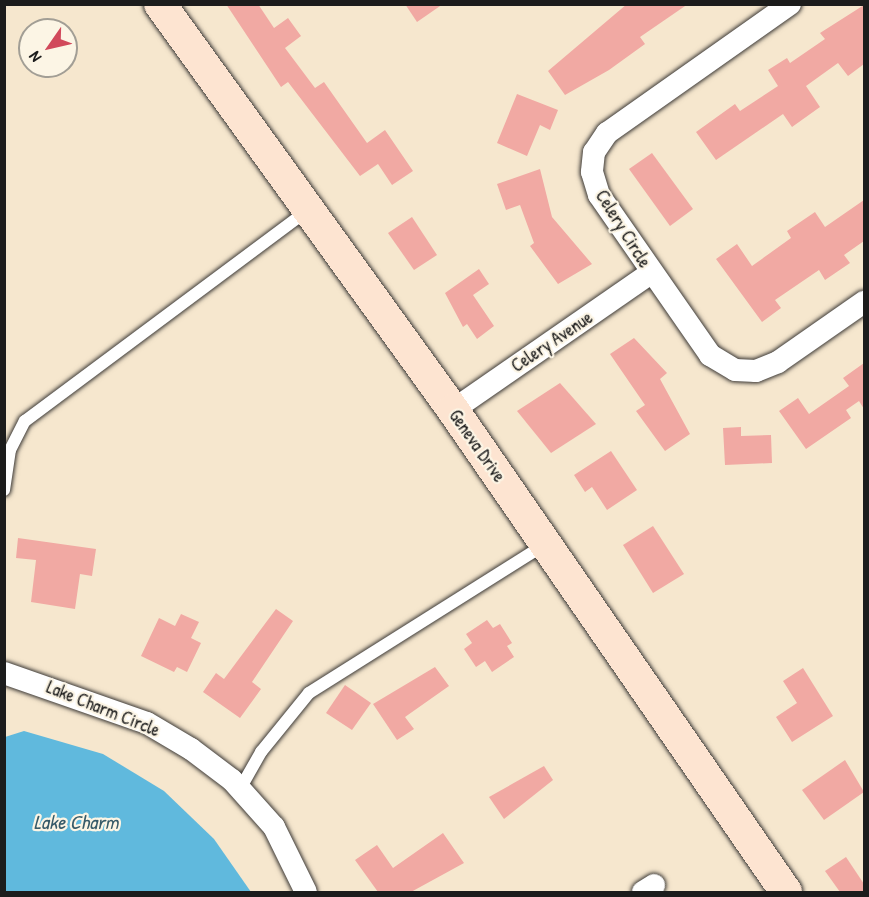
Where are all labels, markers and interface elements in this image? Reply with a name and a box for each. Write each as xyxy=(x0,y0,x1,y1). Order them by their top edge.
north arrow xyxy=(18,18,78,78)
text: N xyxy=(23,47,46,67)
street label: Celery Circle xyxy=(591,186,655,272)
street label: Celery Avenue xyxy=(507,307,597,377)
street label: Geneva Drive xyxy=(444,406,510,486)
street label: Lake Charm Circle xyxy=(43,676,163,742)
water label: Lake Charm xyxy=(34,809,118,833)

